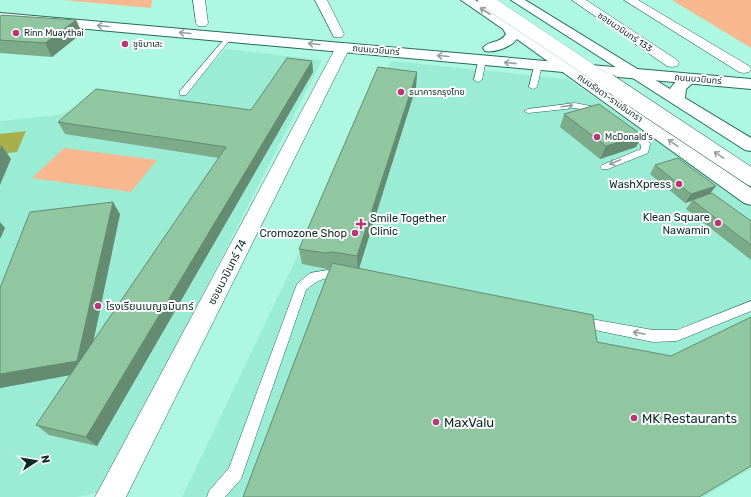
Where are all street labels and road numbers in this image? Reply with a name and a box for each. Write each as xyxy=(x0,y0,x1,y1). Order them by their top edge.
street label: ซอยนวมินทร์ 133 xyxy=(596,10,654,54)
street label: ถนนนวมินทร์ xyxy=(352,43,401,57)
street label: ถนนรัชดา-รามอินทรา xyxy=(576,72,644,124)
street label: ถนนนวมินทร์ xyxy=(674,72,723,86)
street label: ซอยนวมินทร์ 74 xyxy=(205,237,250,307)

